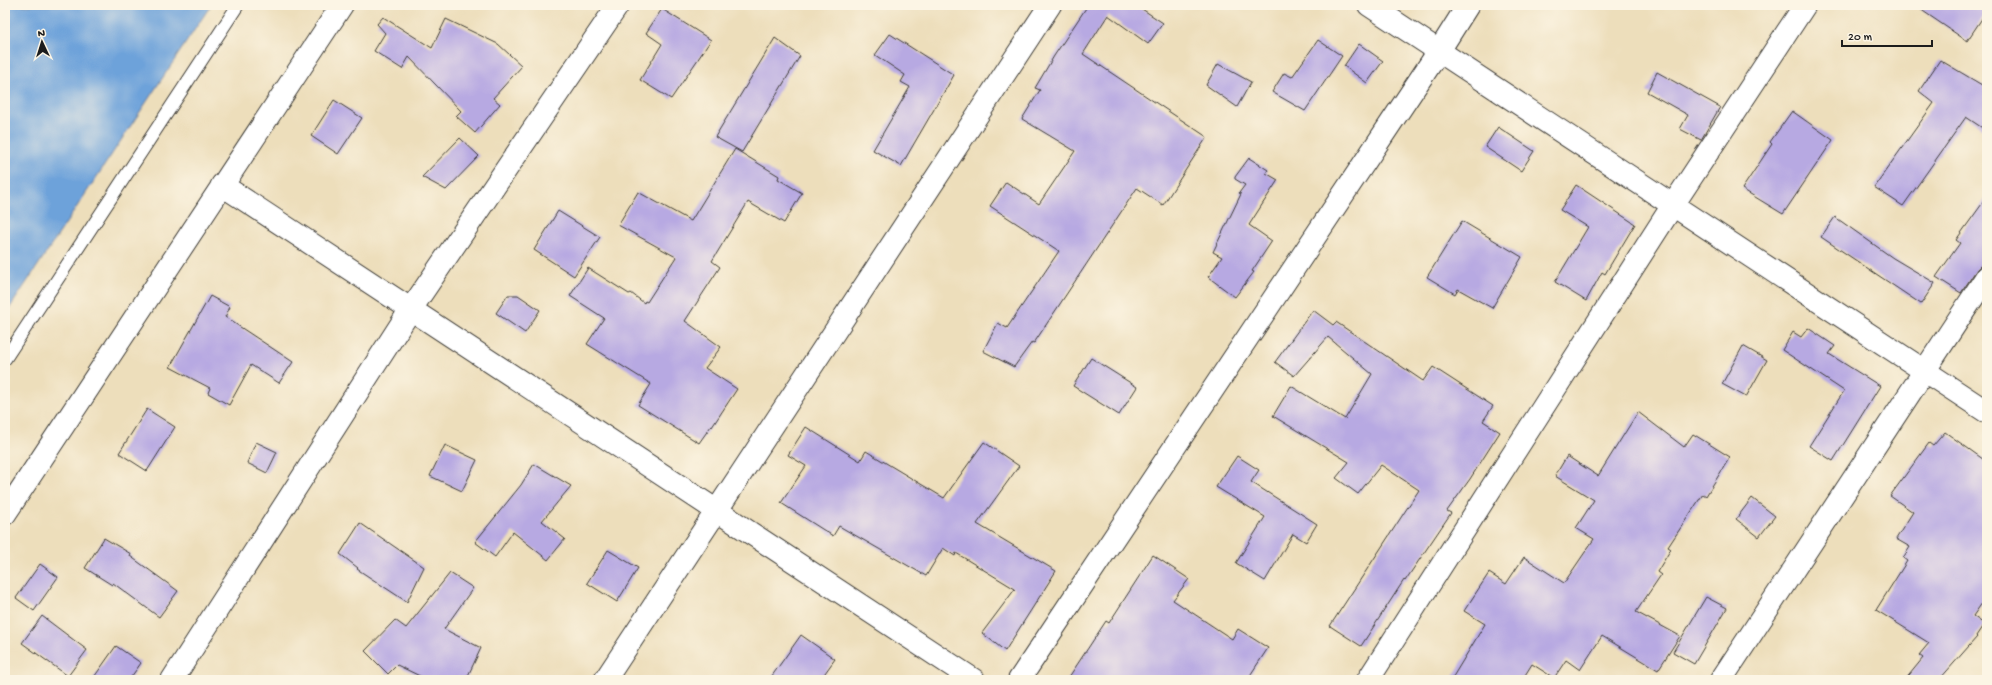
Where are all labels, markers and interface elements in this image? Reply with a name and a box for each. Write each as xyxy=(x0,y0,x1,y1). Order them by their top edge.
north arrow xyxy=(22,22,62,62)
scale bar xyxy=(1842,22,1932,48)
text: N xyxy=(37,28,45,40)
text: 20 m xyxy=(1848,31,1873,45)

